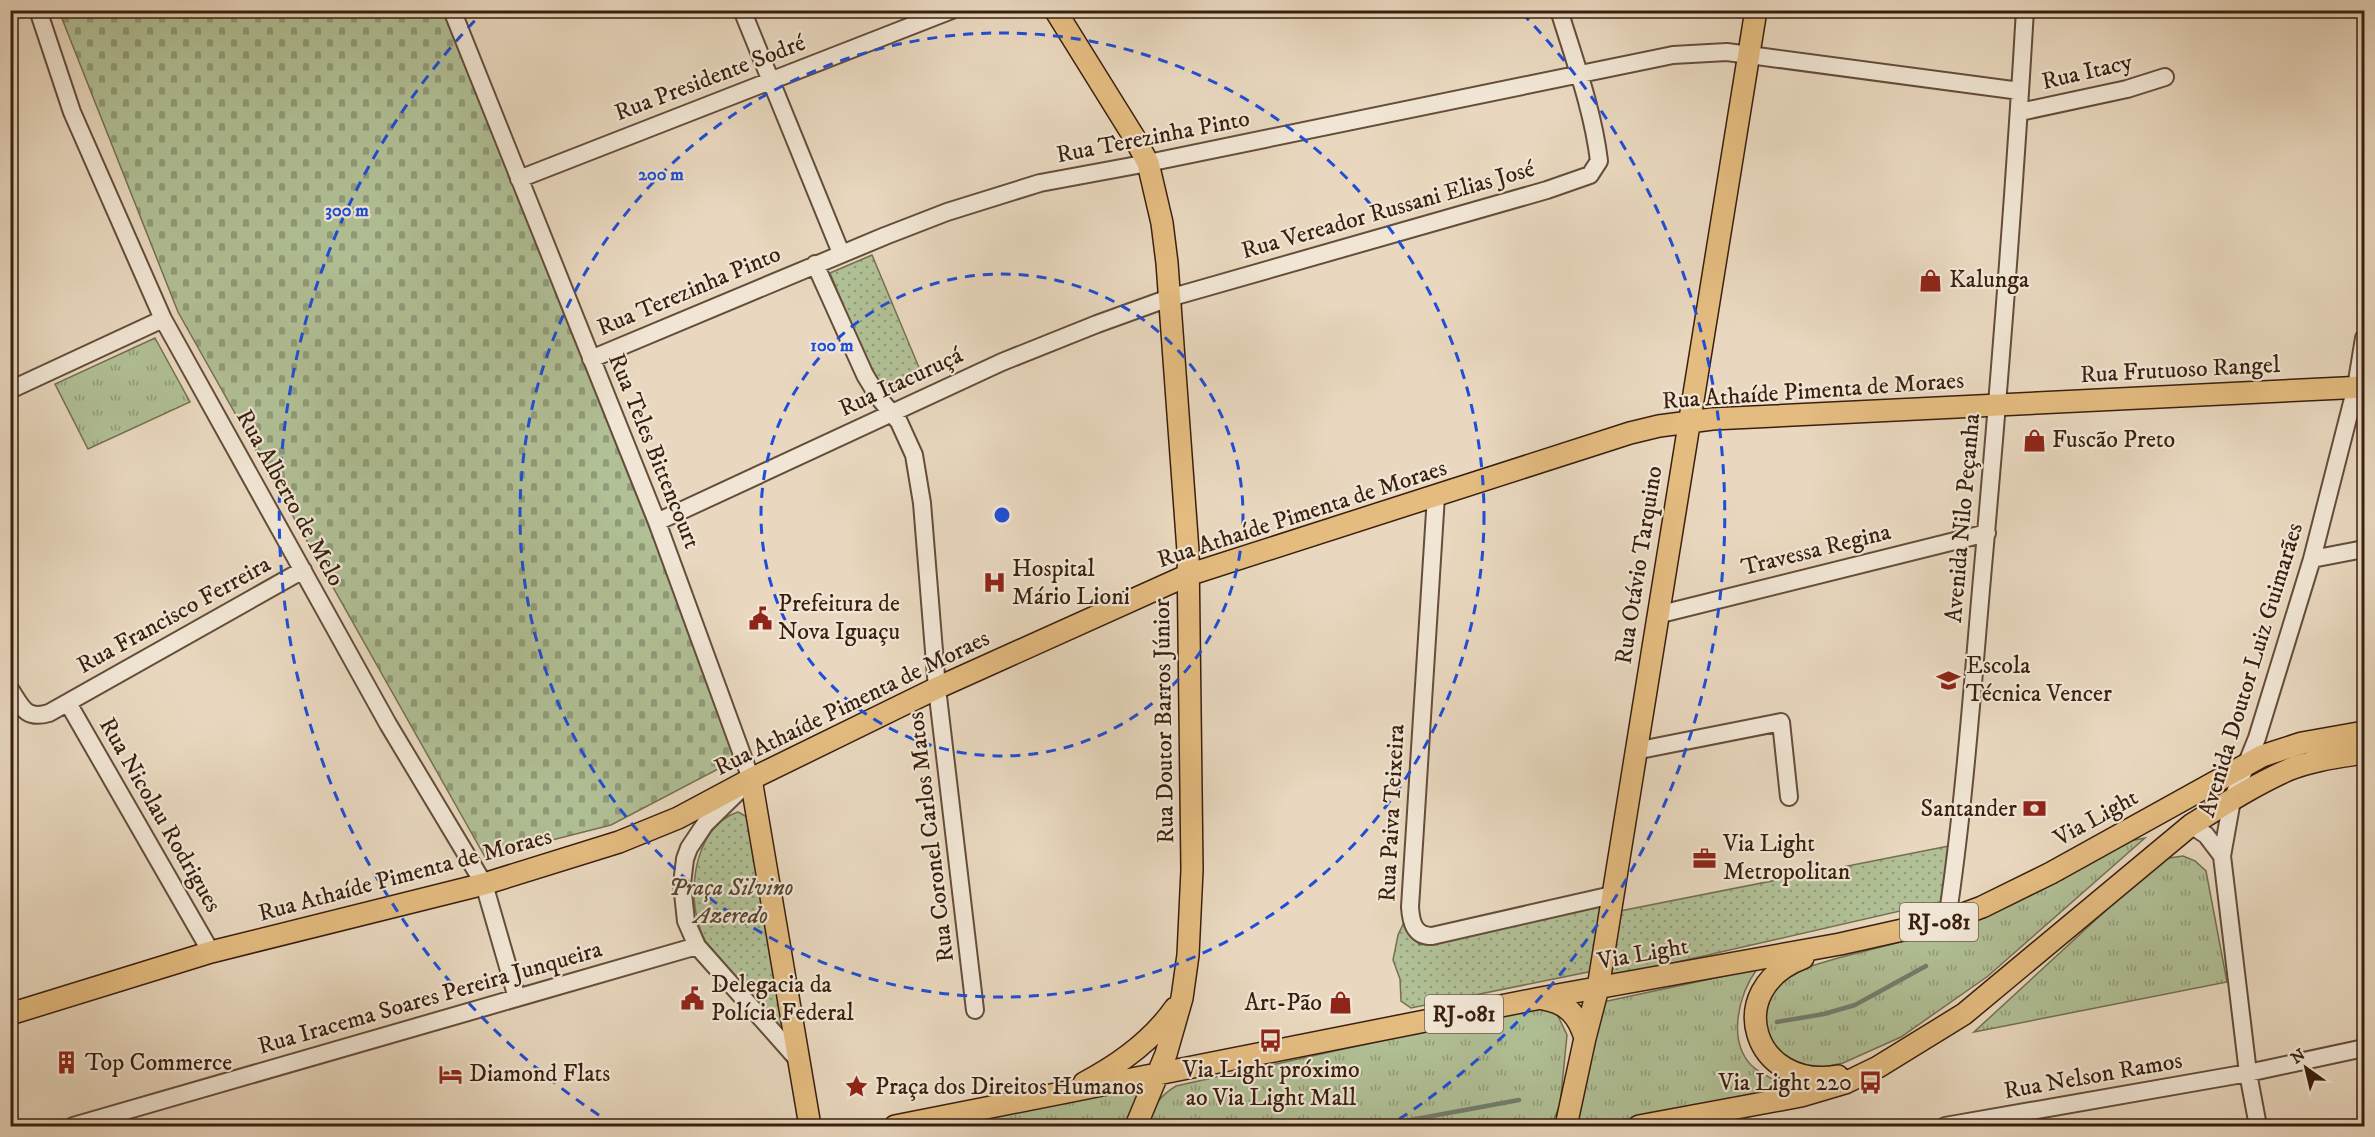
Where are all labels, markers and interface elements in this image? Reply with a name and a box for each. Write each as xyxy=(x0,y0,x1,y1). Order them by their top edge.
street label: Rua Presidente Sodré xyxy=(610,28,810,128)
street label: Rua Itacy xyxy=(2039,47,2136,97)
street label: Rua Terezinha Pinto xyxy=(1054,104,1252,170)
street label: Rua Vereador Russani Elias José xyxy=(1238,154,1538,266)
text: 200 m xyxy=(638,164,684,186)
text: 300 m xyxy=(325,200,369,222)
street label: Rua Terezinha Pinto xyxy=(593,239,785,343)
place label: Kalunga xyxy=(1949,265,2030,295)
shop icon: Kalunga xyxy=(1918,267,1944,293)
text: 100 m xyxy=(810,335,854,357)
street label: Rua Itacuruçá xyxy=(834,340,968,424)
street label: Rua Teles Bittencourt xyxy=(601,349,707,553)
street label: Rua Frutuoso Rangel xyxy=(2079,350,2282,390)
street label: Rua Athaíde Pimenta de Moraes xyxy=(1661,365,1965,417)
street label: Rua Alberto de Melo xyxy=(229,404,351,592)
street label: Avenida Nilo Peçanha xyxy=(1939,411,1987,624)
place label: Fuscão Preto xyxy=(2052,425,2175,455)
shop icon: Fuscão Preto xyxy=(2021,427,2047,453)
street label: Rua Athaíde Pimenta de Moraes xyxy=(1153,453,1451,575)
street label: Rua Otávio Tarquino xyxy=(1609,464,1669,666)
centre of rings xyxy=(992,505,1012,525)
street label: Travessa Regina xyxy=(1738,517,1895,583)
street label: Avenida Doutor Luiz Guimarães xyxy=(2192,519,2310,821)
street label: Rua Francisco Ferreira xyxy=(72,549,277,681)
place label: Hospital Mário Lioni xyxy=(1012,554,1130,612)
hospital icon: Hospital Mário Lioni xyxy=(981,570,1007,596)
place label: Prefeitura de Nova Iguaçu xyxy=(778,589,900,647)
street label: Rua Doutor Barros Júnior xyxy=(1147,598,1181,844)
public building icon: Prefeitura de Nova Iguaçu xyxy=(747,605,773,631)
street label: Rua Athaíde Pimenta de Moraes xyxy=(709,623,995,783)
place label: Escola Técnica Vencer xyxy=(1966,651,2112,709)
school or university icon: Escola Técnica Vencer xyxy=(1935,667,1961,693)
street label: Rua Coronel Carlos Matos xyxy=(901,710,961,964)
street label: Rua Nicolau Rodrigues xyxy=(92,712,228,918)
street label: Rua Paiva Teixeira xyxy=(1372,723,1412,903)
street label: Via Light xyxy=(2048,782,2144,854)
place label: Santander xyxy=(1921,794,2017,824)
bank icon: Santander xyxy=(2022,796,2048,822)
street label: Rua Athaíde Pimenta de Moraes xyxy=(255,821,555,929)
place label: Via Light Metropolitan xyxy=(1722,829,1851,887)
office icon: Via Light Metropolitan xyxy=(1692,845,1718,871)
park label: Praça Silvino Azeredo xyxy=(668,873,794,931)
road number: RJ-081 xyxy=(1900,903,1978,941)
street label: Via Light xyxy=(1594,931,1691,977)
street label: Rua Iracema Soares Pereira Junqueira xyxy=(254,934,606,1062)
place label: Delegacia da Polícia Federal xyxy=(711,970,854,1028)
public building icon: Delegacia da Polícia Federal xyxy=(680,986,706,1012)
place label: Art-Pão xyxy=(1245,988,1322,1018)
shop icon: Art-Pão xyxy=(1327,990,1353,1016)
road number: RJ-081 xyxy=(1425,995,1503,1033)
bus stop icon: Via Light próximo ao Via Light Mall xyxy=(1258,1027,1284,1053)
north arrow xyxy=(2276,1038,2336,1098)
text: N xyxy=(2287,1044,2309,1068)
street label: Rua Nelson Ramos xyxy=(2002,1046,2184,1106)
place label: Top Commerce xyxy=(85,1048,232,1078)
building icon: Top Commerce xyxy=(54,1050,80,1076)
place label: Via Light próximo ao Via Light Mall xyxy=(1181,1055,1360,1113)
place label: Diamond Flats xyxy=(469,1059,610,1089)
hotel icon: Diamond Flats xyxy=(438,1061,464,1087)
place label: Via Light 220 xyxy=(1718,1068,1852,1098)
bus stop icon: Via Light 220 xyxy=(1857,1070,1883,1096)
place label: Praça dos Direitos Humanos xyxy=(875,1072,1144,1102)
place icon: Praça dos Direitos Humanos xyxy=(844,1074,870,1100)

